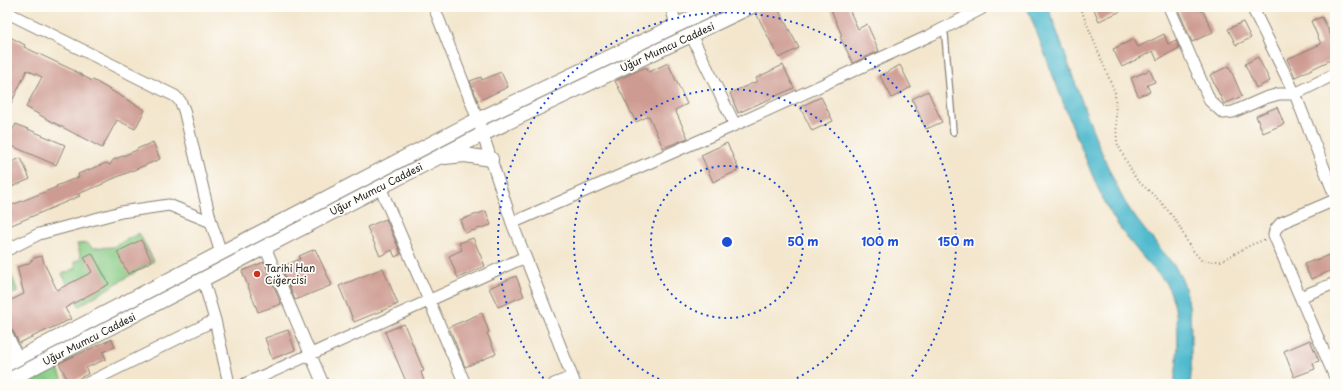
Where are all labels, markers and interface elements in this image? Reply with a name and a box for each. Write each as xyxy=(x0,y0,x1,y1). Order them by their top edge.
street label: Uğur Mumcu Caddesi xyxy=(617,18,717,75)
street label: Uğur Mumcu Caddesi xyxy=(327,158,425,219)
text: 50 m xyxy=(787,232,819,250)
text: 100 m xyxy=(861,232,899,250)
text: 150 m xyxy=(938,232,974,250)
centre of rings xyxy=(720,235,734,249)
place label: Tarihi Han Ciğercisi xyxy=(265,260,315,287)
marker: Tarihi Han Ciğercisi xyxy=(252,269,262,279)
street label: Uğur Mumcu Caddesi xyxy=(40,308,138,369)

